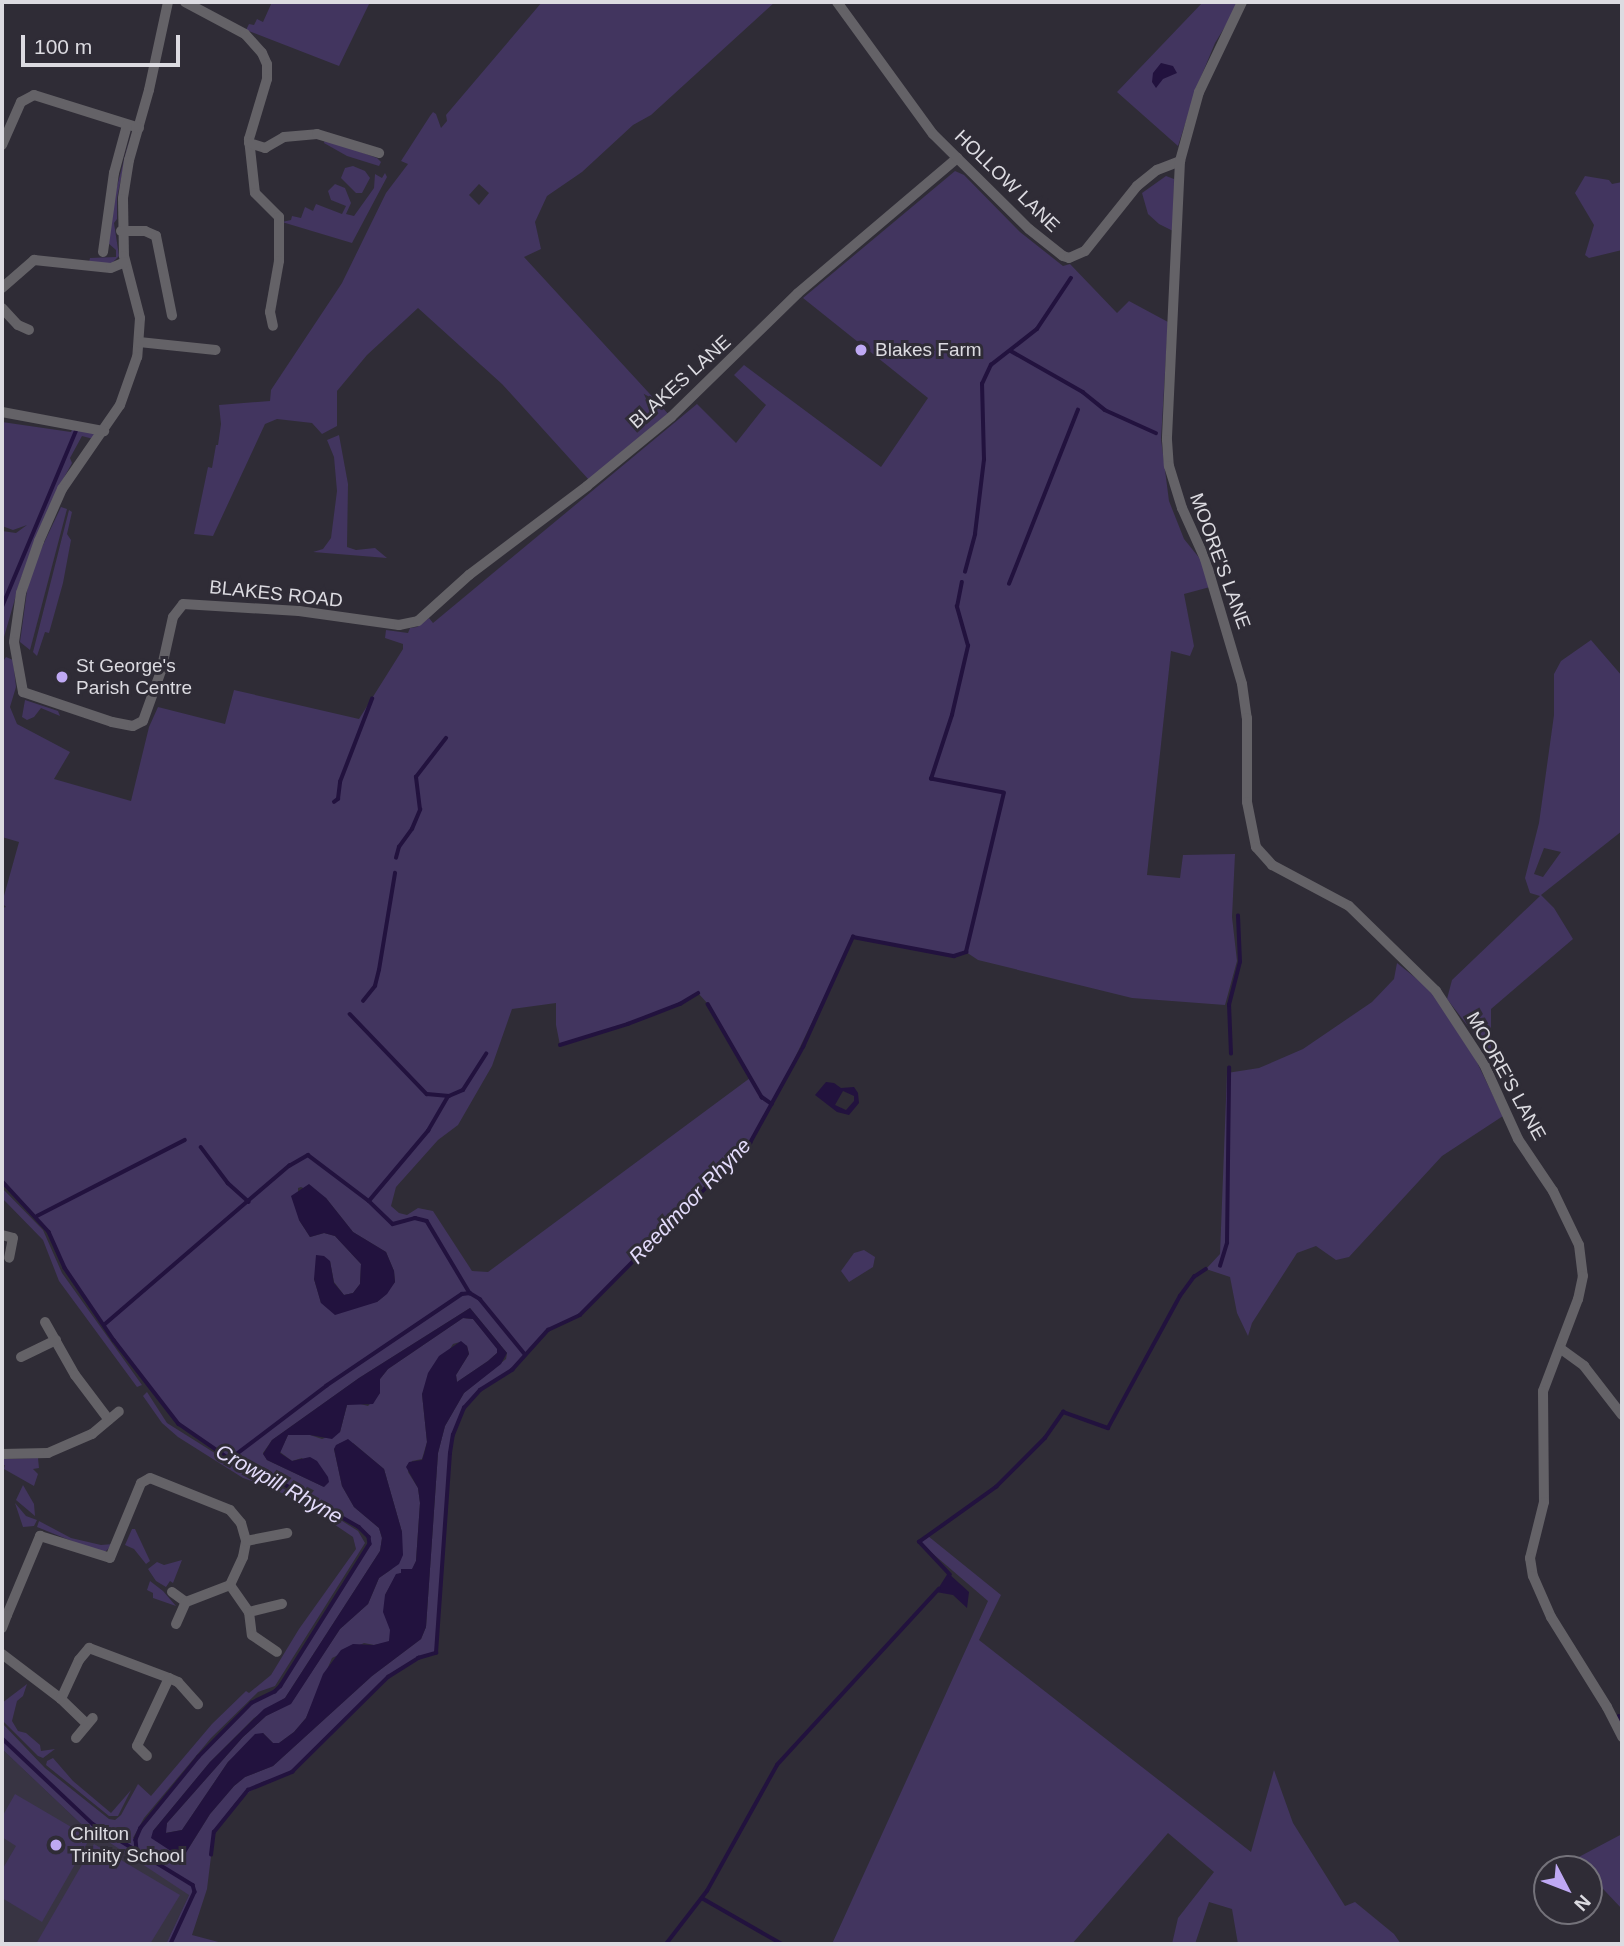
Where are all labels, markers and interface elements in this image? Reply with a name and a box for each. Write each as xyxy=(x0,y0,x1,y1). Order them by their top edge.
scale bar xyxy=(24,21,184,65)
text: 100 m xyxy=(34,35,92,58)
street label: HOLLOW LANE xyxy=(950,125,1064,237)
street label: BLAKES LANE xyxy=(624,330,736,434)
place label: Blakes Farm xyxy=(875,339,982,361)
marker: Blakes Farm xyxy=(853,342,869,358)
street label: MOORE'S LANE xyxy=(1185,490,1255,632)
street label: BLAKES ROAD xyxy=(208,576,344,612)
place label: St George's Parish Centre xyxy=(76,655,192,699)
marker: St George's Parish Centre xyxy=(54,669,70,685)
street label: MOORE'S LANE xyxy=(1461,1008,1551,1144)
water label: Reedmoor Rhyne xyxy=(624,1133,756,1269)
water label: Crowpill Rhyne xyxy=(211,1439,347,1529)
place label: Chilton Trinity School xyxy=(70,1823,184,1867)
marker: Chilton Trinity School xyxy=(48,1837,64,1853)
north arrow xyxy=(1533,1855,1603,1925)
text: N xyxy=(1570,1891,1595,1915)

